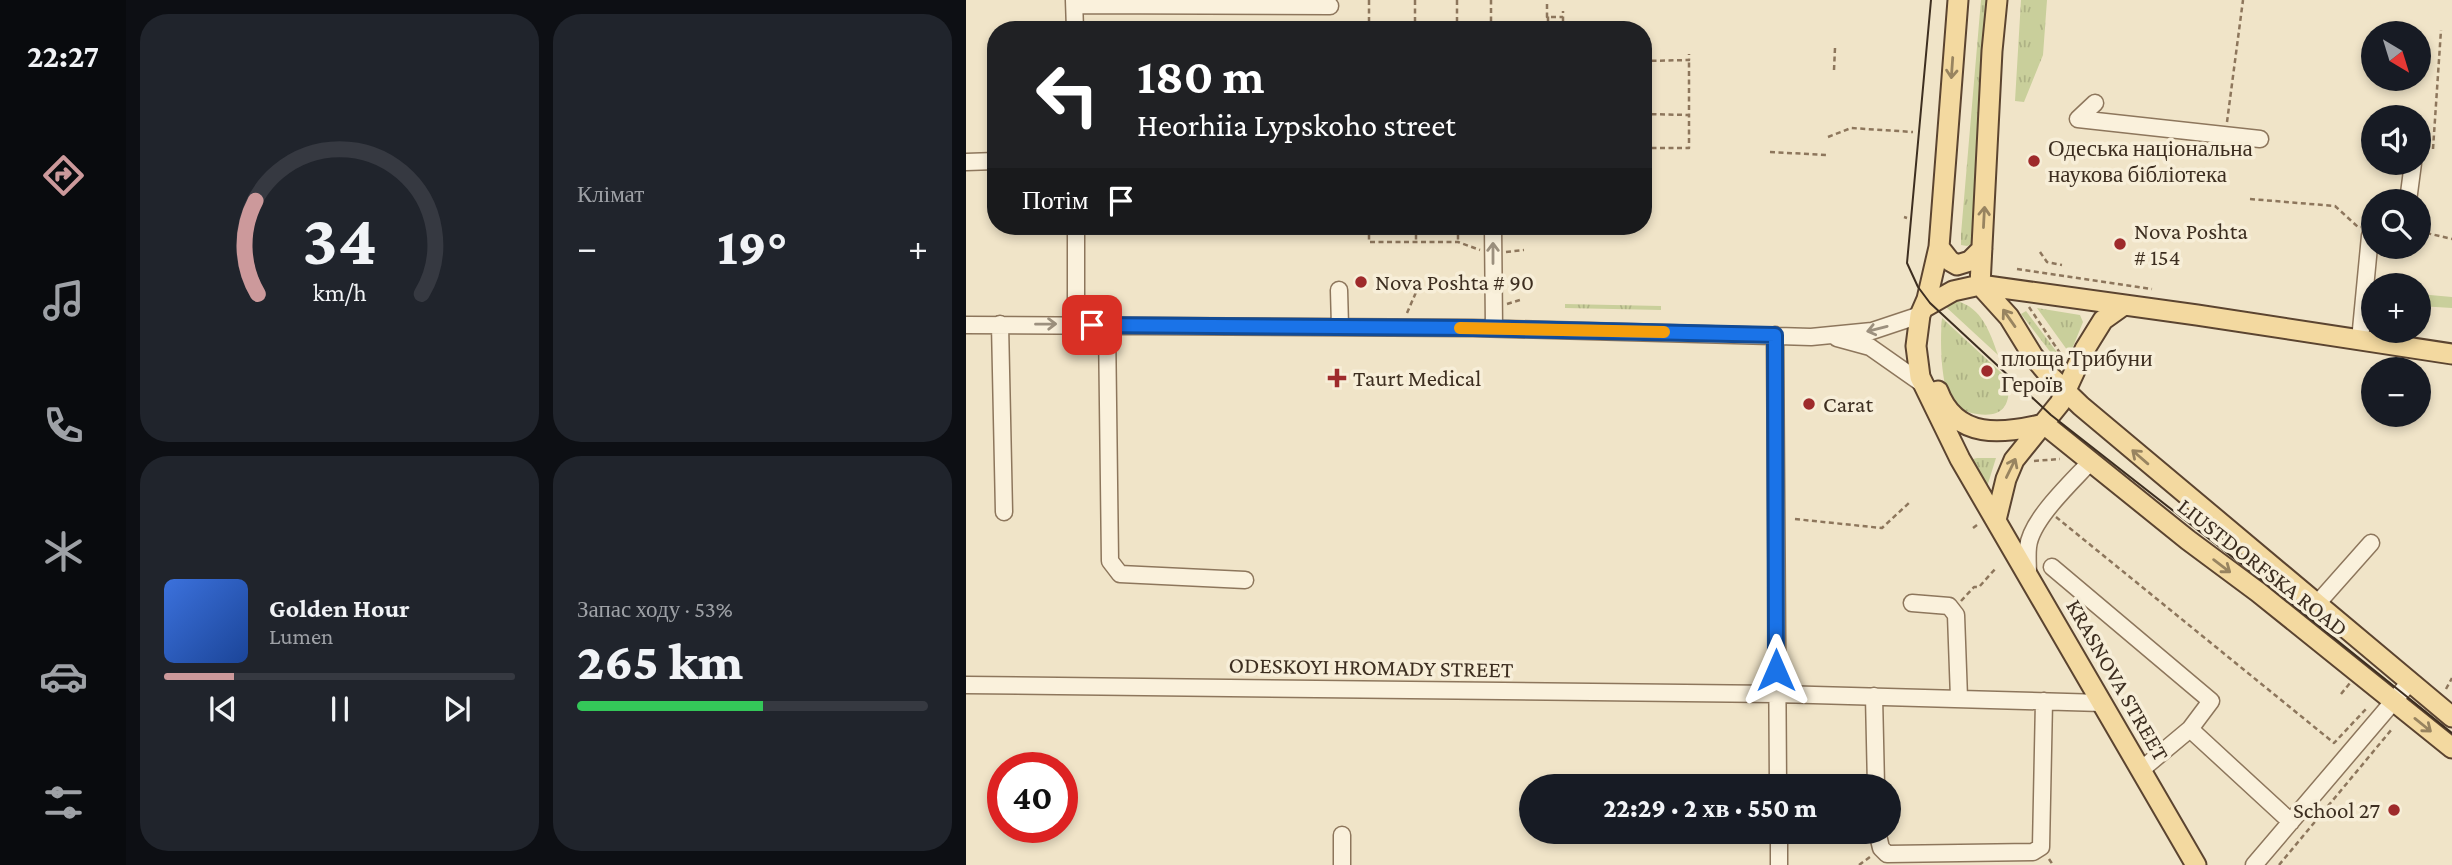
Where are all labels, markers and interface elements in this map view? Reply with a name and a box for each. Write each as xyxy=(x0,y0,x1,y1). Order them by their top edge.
north arrow xyxy=(2361,21,2431,91)
map controls xyxy=(2361,21,2431,427)
text: 22:27 xyxy=(27,38,99,74)
icon: left xyxy=(1022,49,1113,140)
text: 180 m xyxy=(1137,49,1265,104)
one-way arrow xyxy=(1945,56,1958,79)
button: sound xyxy=(2361,105,2431,175)
text: Heorhiia Lypskoho street xyxy=(1137,107,1456,143)
place label: Одеська національна наукова бібліотека xyxy=(2048,135,2253,187)
icon: directions xyxy=(39,151,88,200)
marker: Одеська національна наукова бібліотека xyxy=(2026,153,2042,169)
text: Клімат xyxy=(577,181,644,207)
icon: arrive xyxy=(1102,182,1140,220)
text: Потім xyxy=(1022,186,1088,215)
button: search xyxy=(2361,189,2431,259)
text: 34 xyxy=(302,199,377,280)
one-way arrow xyxy=(1977,206,1990,229)
text: 19° xyxy=(717,217,788,275)
place label: Nova Poshta # 154 xyxy=(2134,218,2248,270)
text: − xyxy=(577,226,597,268)
text: + xyxy=(908,226,928,268)
marker: Nova Poshta # 154 xyxy=(2112,236,2128,252)
one-way arrow xyxy=(1486,241,1500,264)
place label: Nova Poshta # 90 xyxy=(1375,269,1534,295)
button: + xyxy=(2361,273,2431,343)
marker: Nova Poshta # 90 xyxy=(1353,274,1369,290)
icon: music xyxy=(39,276,88,325)
text: km/h xyxy=(313,279,366,306)
pin xyxy=(1062,295,1122,355)
icon: arrive xyxy=(1073,306,1111,344)
one-way arrow xyxy=(2002,309,2016,328)
one-way arrow xyxy=(1034,317,1057,331)
one-way arrow xyxy=(1866,323,1889,336)
place label: площа Трибуни Героїв xyxy=(2001,345,2152,397)
button: − xyxy=(2361,357,2431,427)
marker: площа Трибуни Героїв xyxy=(1979,363,1995,379)
place label: Taurt Medical xyxy=(1353,365,1481,391)
marker: Taurt Medical xyxy=(1327,368,1347,388)
place label: Carat xyxy=(1823,391,1873,417)
marker: Carat xyxy=(1801,396,1817,412)
icon: phone xyxy=(39,401,88,450)
one-way arrow xyxy=(2131,449,2149,465)
one-way arrow xyxy=(2005,458,2019,479)
street label: LIUSTDORFSKA ROAD xyxy=(2173,493,2353,641)
icon: climate xyxy=(39,527,88,576)
one-way arrow xyxy=(2212,558,2231,573)
text: Golden Hour xyxy=(269,594,410,623)
street label: KRASNOVA STREET xyxy=(2061,595,2175,766)
text: Запас ходу · 53% xyxy=(577,596,733,622)
text: Lumen xyxy=(269,623,333,649)
text: 265 km xyxy=(577,632,743,690)
position arrow xyxy=(1739,633,1813,707)
icon: car xyxy=(39,652,88,701)
street label: ODESKOYI HROMADY STREET xyxy=(1228,652,1514,682)
icon: previous xyxy=(204,690,242,728)
icon: pause xyxy=(321,690,359,728)
icon: next xyxy=(438,690,476,728)
one-way arrow xyxy=(2414,718,2432,733)
speed limit sign: 40 xyxy=(987,752,1078,843)
icon: filters xyxy=(39,778,88,827)
text: 22:29 · 2 хв · 550 m xyxy=(1603,794,1817,823)
place label: School 27 xyxy=(2293,797,2380,823)
marker: School 27 xyxy=(2386,802,2402,818)

